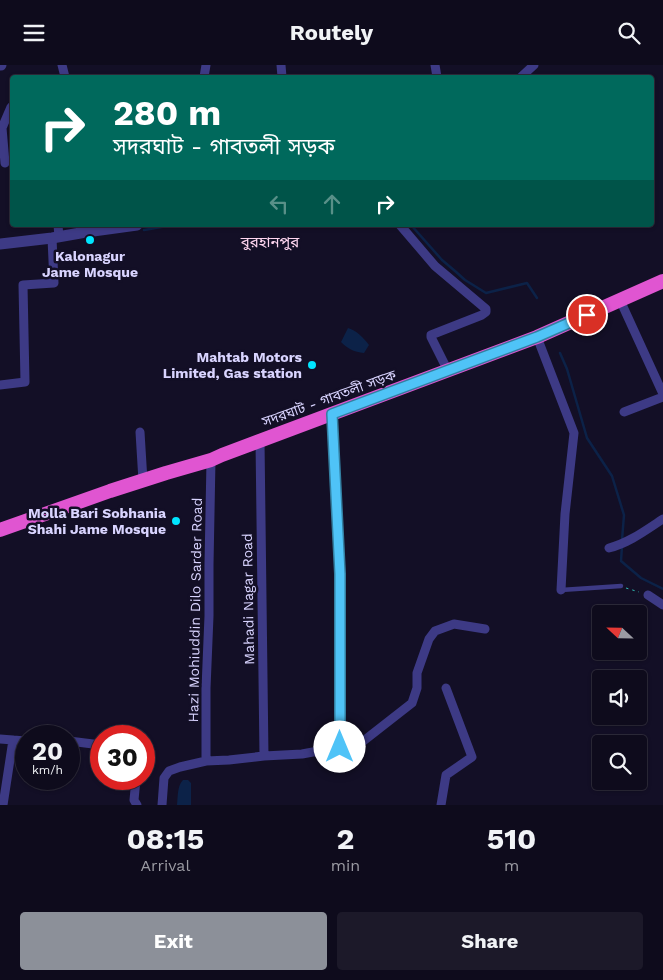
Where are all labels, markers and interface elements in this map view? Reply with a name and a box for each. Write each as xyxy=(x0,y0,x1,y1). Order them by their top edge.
icon: menu xyxy=(20,19,48,47)
icon: search xyxy=(615,19,643,47)
text: Routely xyxy=(290,20,373,45)
text: 280 m xyxy=(113,92,221,134)
icon: right xyxy=(30,95,95,160)
text: সদরঘাট - গাবতলী সড়ক xyxy=(113,134,335,159)
icon: left xyxy=(265,190,293,218)
icon: ahead xyxy=(318,190,346,218)
icon: right xyxy=(371,190,399,218)
district label: বুরহানপুর xyxy=(240,233,300,251)
marker: Kalonagur Jame Mosque xyxy=(84,234,96,246)
place label: Kalonagur Jame Mosque xyxy=(42,248,138,280)
pin xyxy=(566,294,608,336)
icon: arrive xyxy=(573,301,601,329)
place label: Mahtab Motors Limited, Gas station xyxy=(163,349,303,381)
marker: Mahtab Motors Limited, Gas station xyxy=(306,359,318,371)
street label: সদরঘাট - গাবতলী সড়ক xyxy=(259,366,399,430)
street label: Hazi Mohiuddin Dilo Sarder Road xyxy=(185,498,205,722)
place label: Molla Bari Sobhania Shahi Jame Mosque xyxy=(28,505,167,537)
marker: Molla Bari Sobhania Shahi Jame Mosque xyxy=(170,515,182,527)
street label: Mahadi Nagar Road xyxy=(239,533,257,665)
north arrow xyxy=(592,605,648,660)
map controls xyxy=(592,605,647,790)
button: sound xyxy=(592,670,647,725)
position arrow xyxy=(313,720,365,772)
speed limit sign: 30 xyxy=(90,725,155,790)
button: search xyxy=(592,735,647,790)
text: 20 xyxy=(32,737,63,766)
text: km/h xyxy=(32,763,63,777)
text: 08:15 xyxy=(127,821,204,856)
text: 2 xyxy=(336,821,354,856)
text: 510 xyxy=(487,821,536,856)
text: Arrival xyxy=(140,856,190,875)
text: min xyxy=(331,856,360,875)
text: m xyxy=(504,856,519,875)
button: Exit xyxy=(20,912,327,970)
button: Share xyxy=(337,912,643,970)

